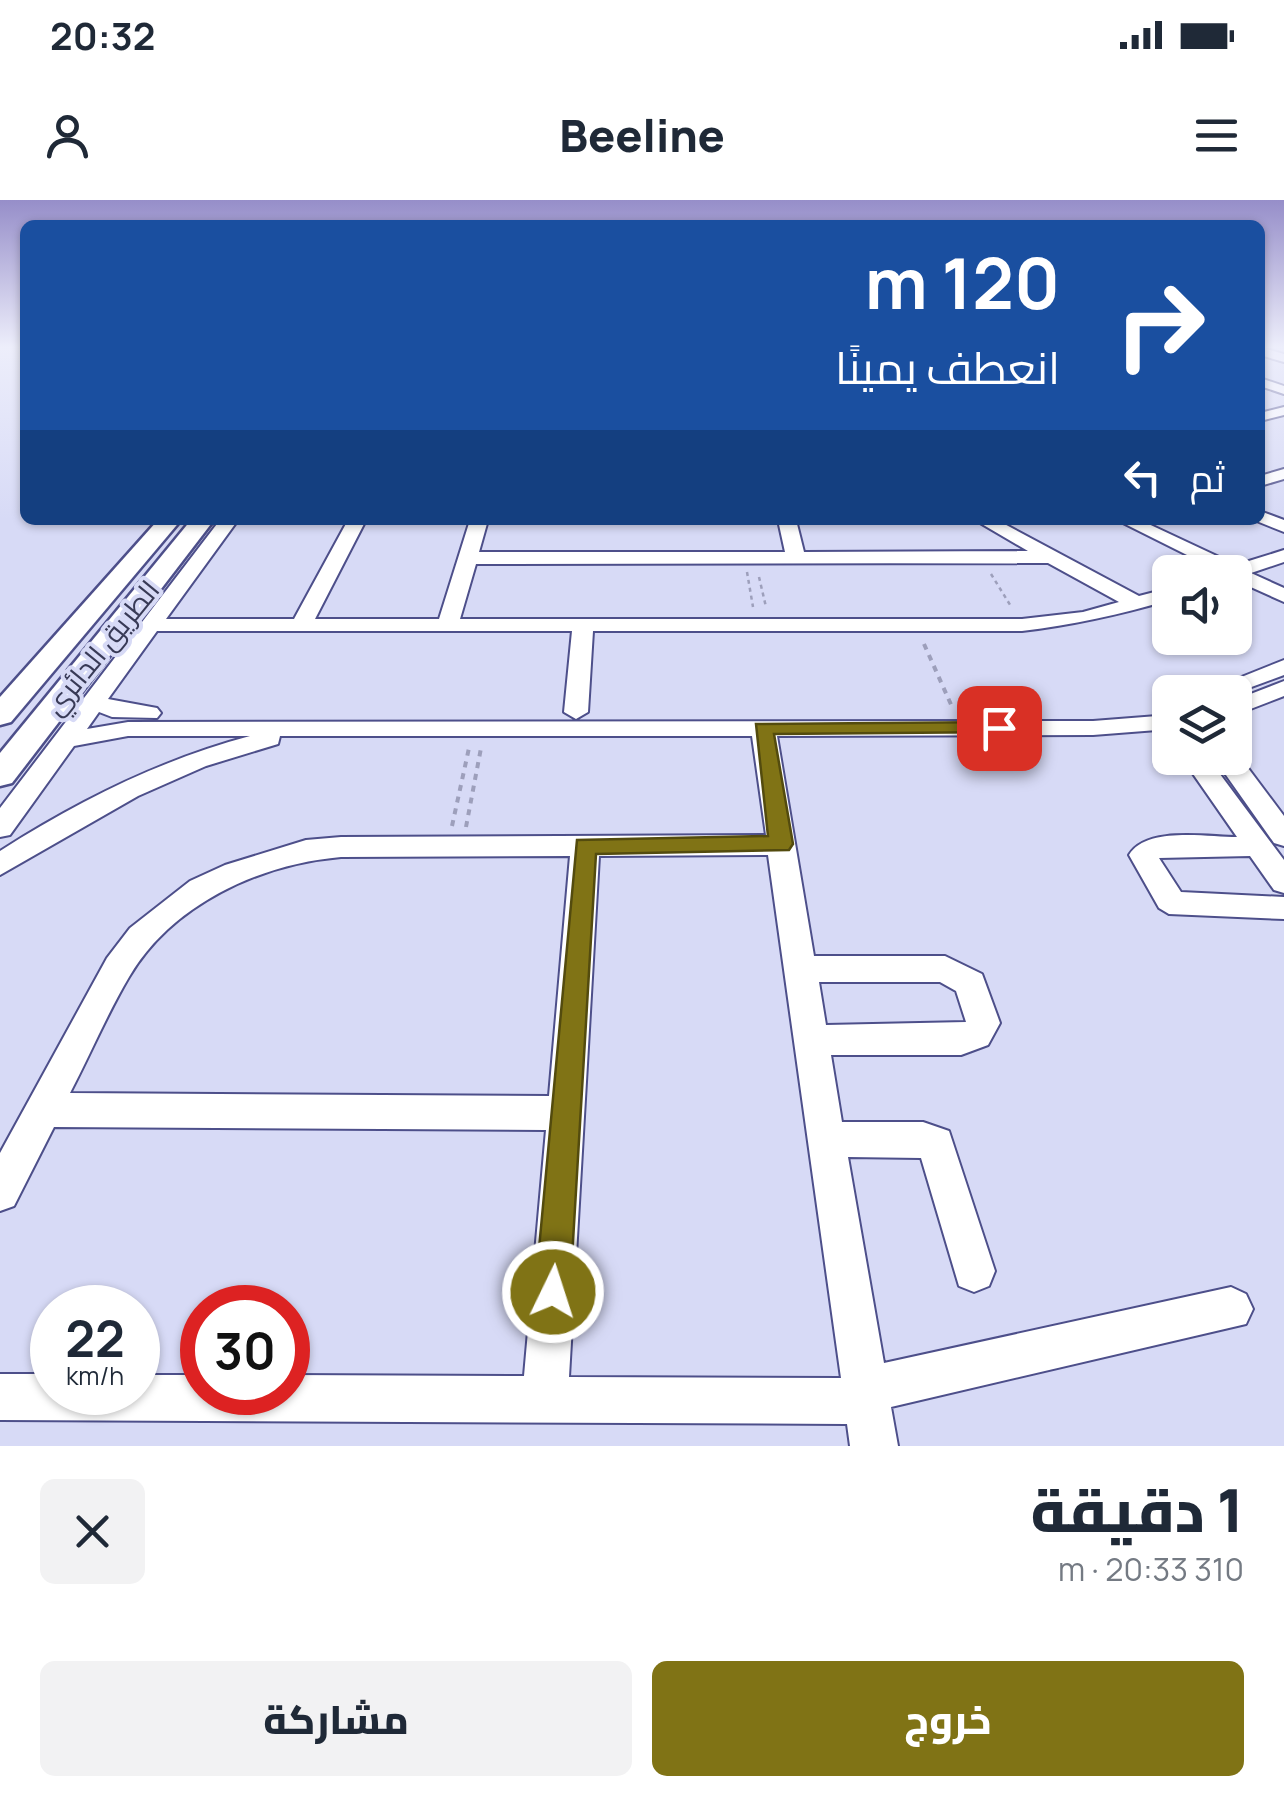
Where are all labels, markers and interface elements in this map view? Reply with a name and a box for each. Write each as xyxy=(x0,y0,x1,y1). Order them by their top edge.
text: 20:32 xyxy=(50,9,155,61)
text: Beeline xyxy=(559,104,725,166)
icon: person xyxy=(40,108,95,163)
icon: menu xyxy=(1189,108,1244,163)
text: 120 m xyxy=(865,234,1060,330)
icon: right xyxy=(1095,260,1225,390)
text: انعطف يمينًا xyxy=(835,336,1060,398)
icon: left xyxy=(1115,450,1170,505)
text: ثم xyxy=(1190,451,1225,503)
map controls xyxy=(1152,555,1252,775)
button: sound xyxy=(1152,555,1252,655)
street label: الطريق الدائري xyxy=(35,571,170,725)
button: layers xyxy=(1152,675,1252,775)
pin xyxy=(957,686,1042,771)
icon: arrive xyxy=(972,701,1027,756)
position arrow xyxy=(501,1240,605,1344)
speed limit sign: 30 xyxy=(180,1285,310,1415)
text: 22 xyxy=(65,1304,125,1372)
text: km/h xyxy=(66,1358,124,1393)
text: 1 دقيقة xyxy=(1031,1468,1244,1550)
button: close xyxy=(40,1479,145,1584)
text: 310 m · 20:33 xyxy=(1058,1547,1244,1591)
button: مشاركة xyxy=(40,1661,632,1776)
button: خروج xyxy=(652,1661,1244,1776)

